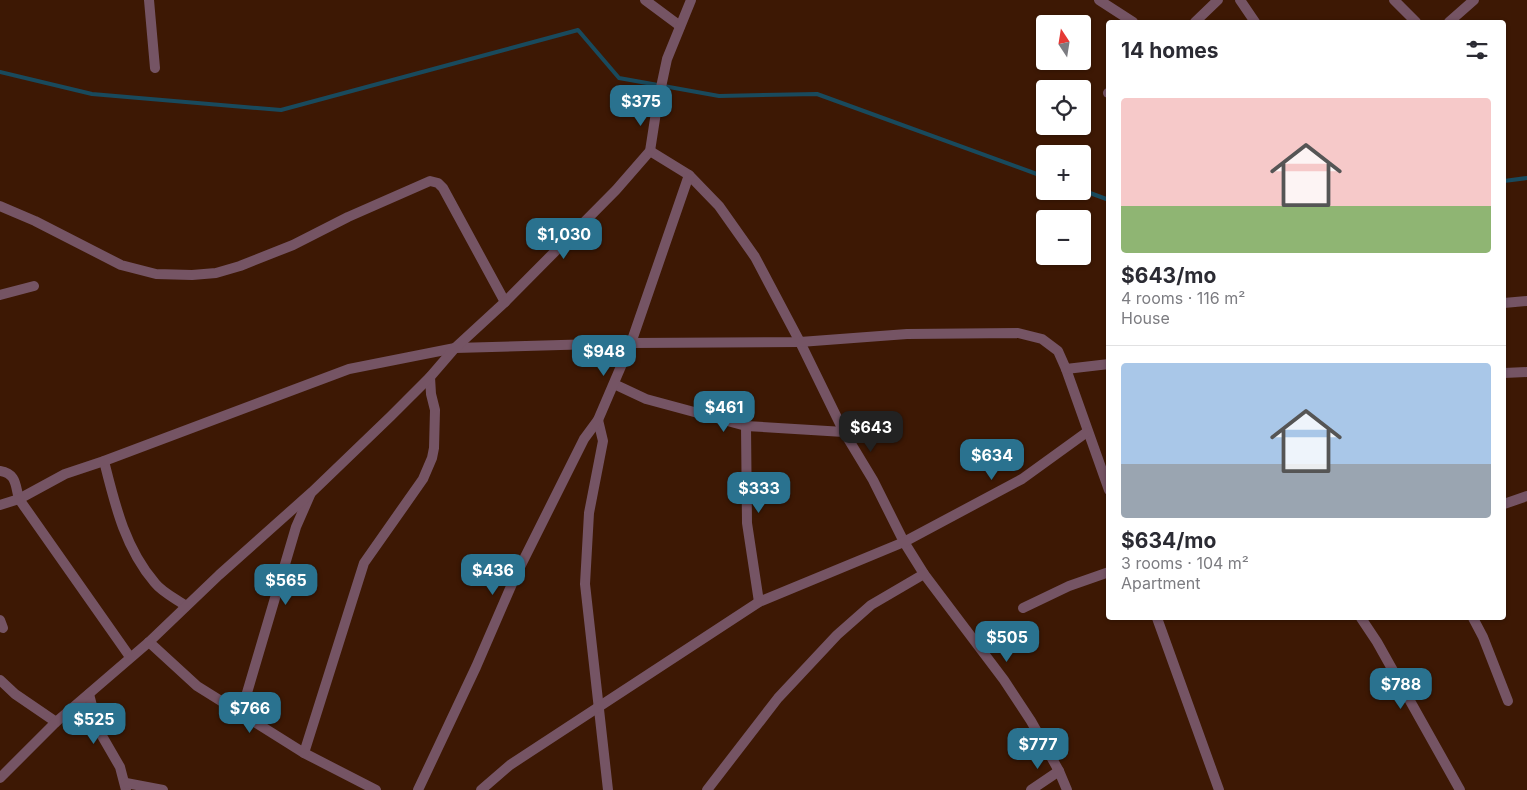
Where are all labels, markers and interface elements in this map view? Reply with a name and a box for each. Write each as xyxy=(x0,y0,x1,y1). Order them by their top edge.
north arrow xyxy=(1036,15,1091,70)
map controls xyxy=(1036,15,1091,265)
icon: filters xyxy=(1463,36,1491,64)
text: 14 homes xyxy=(1121,38,1219,63)
button: locate xyxy=(1036,80,1091,135)
pin: $375 xyxy=(611,84,671,127)
text: $375 xyxy=(621,91,661,111)
icon: home xyxy=(1261,130,1351,220)
button: + xyxy=(1036,145,1091,200)
button: − xyxy=(1036,210,1091,265)
pin: $1,030 xyxy=(523,218,605,260)
text: $1,030 xyxy=(537,224,591,244)
text: $643/mo xyxy=(1121,263,1216,288)
text: 4 rooms · 116 m² xyxy=(1121,288,1245,308)
text: House xyxy=(1121,308,1170,328)
pin: $948 xyxy=(574,334,634,377)
text: $948 xyxy=(583,341,625,361)
pin: $461 xyxy=(694,390,754,433)
icon: home xyxy=(1261,396,1351,486)
text: $461 xyxy=(705,397,743,417)
pin: $643 xyxy=(841,410,901,453)
text: $643 xyxy=(850,417,892,437)
pin: $634 xyxy=(962,438,1022,481)
text: $634 xyxy=(971,445,1013,465)
pin: $333 xyxy=(729,472,789,514)
text: $333 xyxy=(738,478,780,498)
text: $634/mo xyxy=(1121,528,1216,553)
text: 3 rooms · 104 m² xyxy=(1121,553,1249,573)
pin: $436 xyxy=(463,554,523,596)
text: $436 xyxy=(472,560,514,580)
pin: $565 xyxy=(256,564,316,606)
text: $565 xyxy=(265,570,307,590)
text: Apartment xyxy=(1121,573,1201,593)
pin: $505 xyxy=(977,620,1037,663)
text: $505 xyxy=(986,627,1028,647)
pin: $788 xyxy=(1371,668,1431,710)
text: $788 xyxy=(1381,674,1421,694)
pin: $766 xyxy=(220,692,280,734)
text: $766 xyxy=(230,698,270,718)
pin: $525 xyxy=(64,702,124,745)
text: $525 xyxy=(73,709,115,729)
pin: $777 xyxy=(1008,728,1068,770)
text: $777 xyxy=(1018,734,1058,754)

